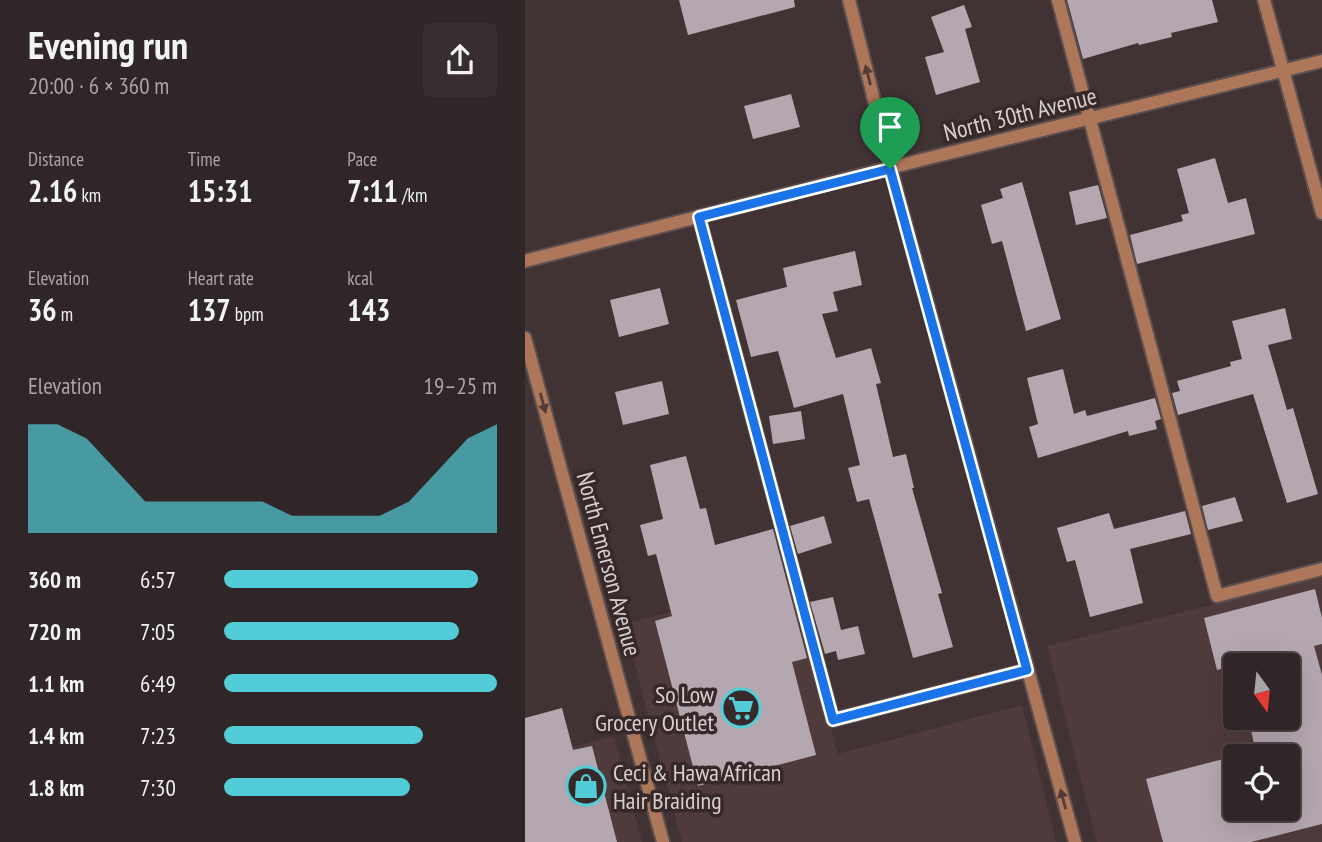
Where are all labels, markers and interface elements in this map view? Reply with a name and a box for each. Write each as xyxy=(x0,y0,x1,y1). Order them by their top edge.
text: Evening run xyxy=(28,20,188,69)
button: share xyxy=(423,23,497,97)
one-way arrow xyxy=(862,64,873,86)
text: 20:00 · 6 × 360 m xyxy=(28,71,169,100)
street label: North 30th Avenue xyxy=(940,80,1100,148)
pin xyxy=(860,97,920,169)
icon: arrive xyxy=(871,108,909,146)
text: Distance xyxy=(28,147,84,171)
text: Time xyxy=(188,147,221,171)
text: Pace xyxy=(347,147,377,171)
text: 2.16 xyxy=(28,171,77,210)
text: 15:31 xyxy=(188,171,253,210)
text: 7:11 xyxy=(347,171,398,210)
text: km xyxy=(77,183,101,207)
text: /km xyxy=(398,183,427,207)
text: Elevation xyxy=(28,266,89,290)
text: Heart rate xyxy=(188,266,254,290)
text: kcal xyxy=(347,266,373,290)
text: 36 xyxy=(28,290,57,329)
text: 137 xyxy=(188,290,231,329)
text: 143 xyxy=(347,290,390,329)
text: m xyxy=(57,302,73,326)
text: bpm xyxy=(231,302,264,326)
text: Elevation xyxy=(28,371,102,400)
text: 19–25 m xyxy=(424,371,497,400)
one-way arrow xyxy=(538,393,549,415)
street label: North Emerson Avenue xyxy=(570,469,648,659)
text: 360 m xyxy=(28,565,81,594)
text: 6:57 xyxy=(140,565,176,594)
text: 720 m xyxy=(28,617,81,646)
text: 7:05 xyxy=(140,617,176,646)
north arrow xyxy=(1223,653,1300,730)
map controls xyxy=(1223,653,1300,821)
text: 1.1 km xyxy=(28,669,84,698)
text: 6:49 xyxy=(140,669,176,698)
place label: So Low Grocery Outlet xyxy=(595,679,715,738)
supermarket icon: So Low Grocery Outlet xyxy=(720,687,762,729)
text: 1.4 km xyxy=(28,721,84,750)
text: 7:23 xyxy=(140,721,176,750)
button: locate xyxy=(1223,744,1300,821)
place label: Ceci & Hawa African Hair Braiding xyxy=(613,757,781,816)
shop icon: Ceci & Hawa African Hair Braiding xyxy=(565,765,607,807)
text: 1.8 km xyxy=(28,773,84,802)
text: 7:30 xyxy=(140,773,176,802)
one-way arrow xyxy=(1058,788,1068,809)

